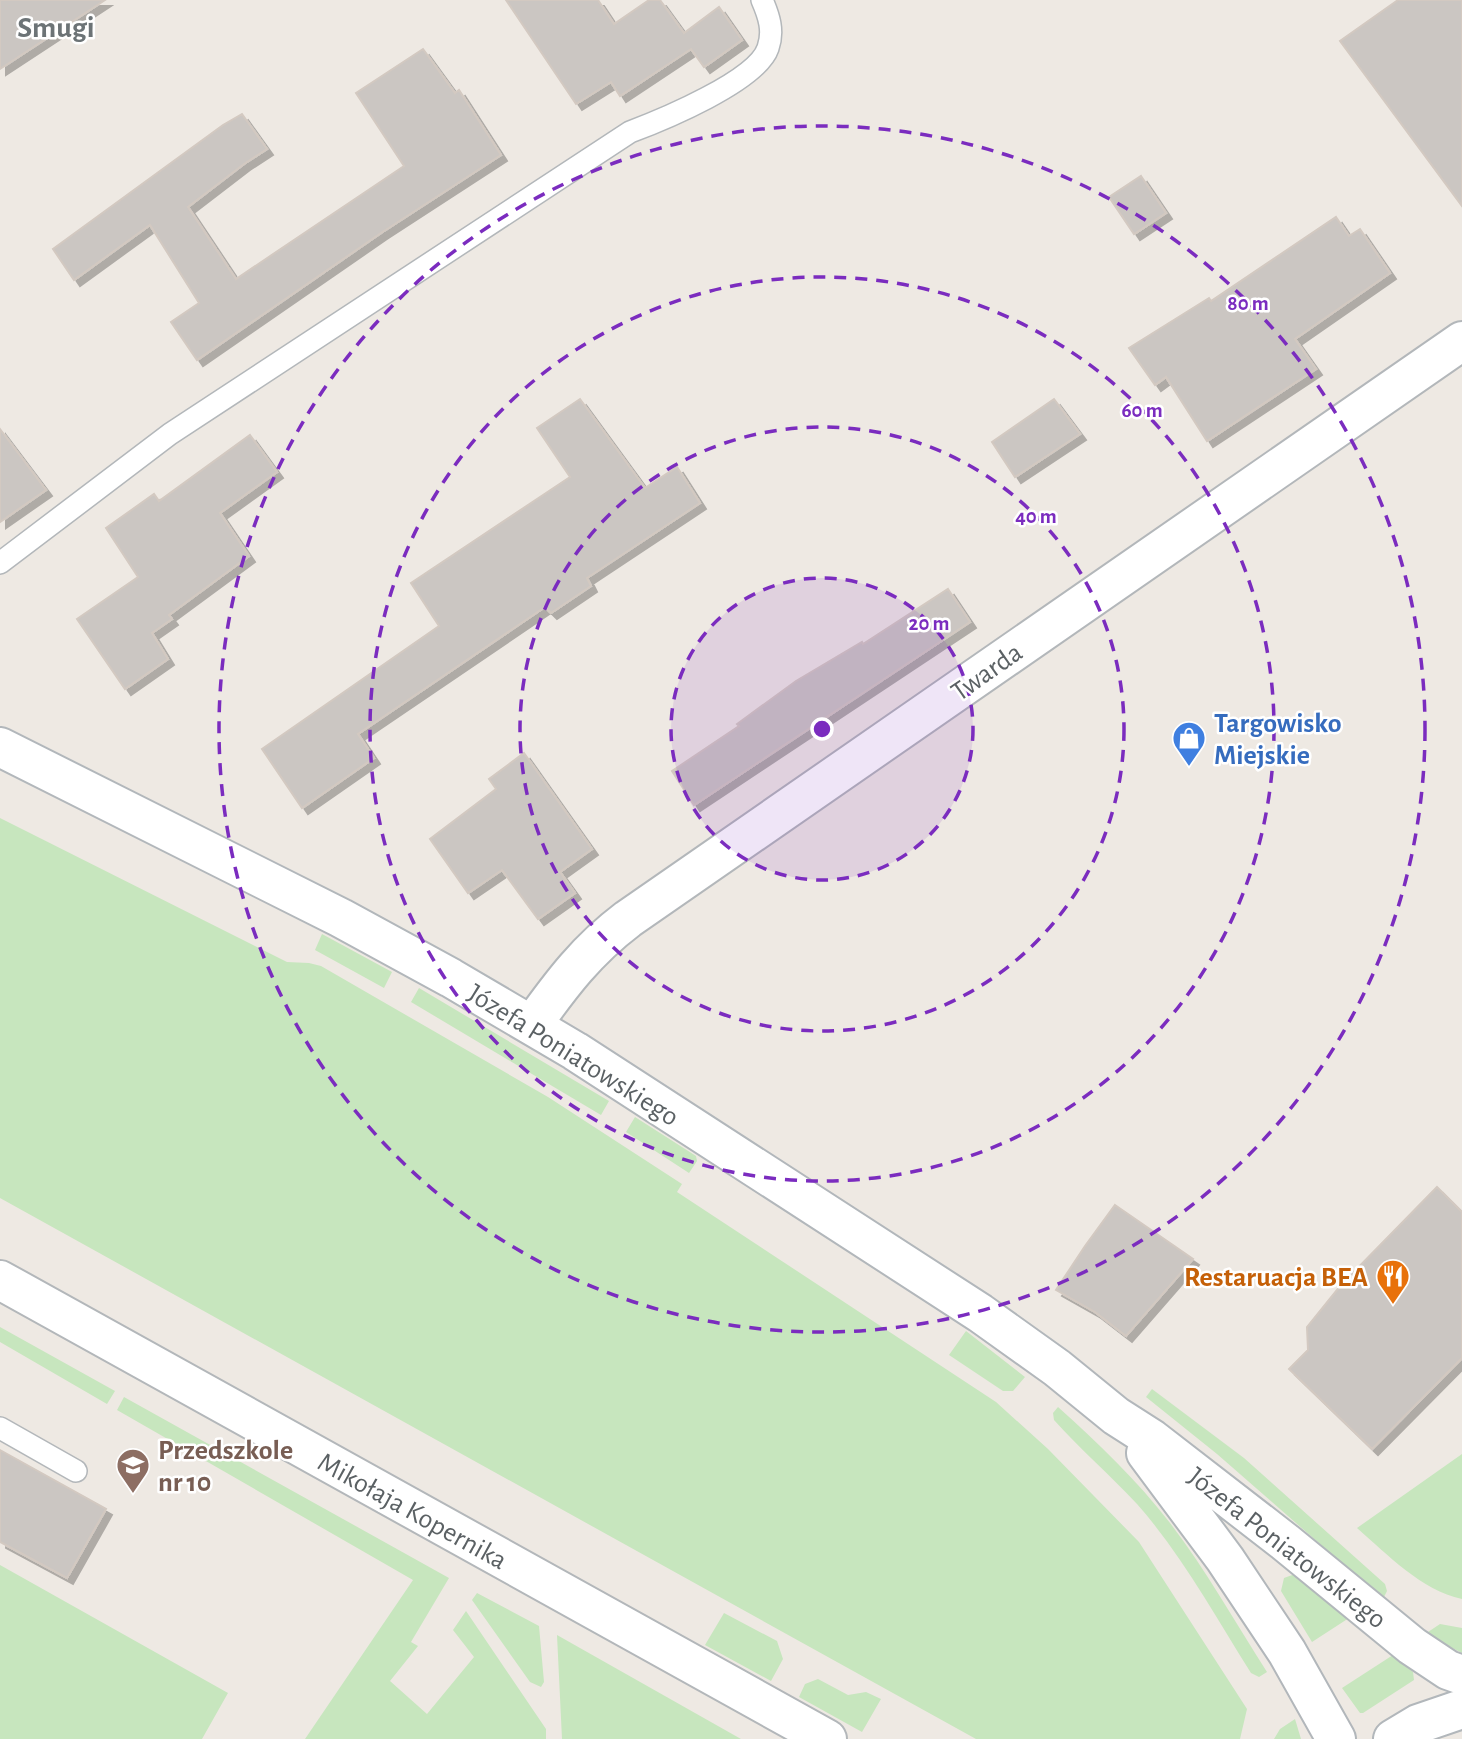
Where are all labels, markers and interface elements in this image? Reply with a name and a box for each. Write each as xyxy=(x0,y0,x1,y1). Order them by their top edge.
district label: Smugi xyxy=(17,13,95,43)
text: 80 m xyxy=(1227,293,1269,314)
text: 60 m xyxy=(1121,400,1163,421)
text: 40 m xyxy=(1015,506,1057,527)
text: 20 m xyxy=(909,613,949,634)
street label: Twarda xyxy=(947,638,1028,707)
place label: Targowisko Miejskie xyxy=(1214,710,1342,770)
centre of rings xyxy=(810,717,834,741)
shop icon: Targowisko Miejskie xyxy=(1170,719,1208,768)
street label: Józefa Poniatowskiego xyxy=(462,979,683,1132)
restaurant icon: Restaruacja BEA xyxy=(1374,1257,1412,1306)
place label: Restaruacja BEA xyxy=(1184,1264,1368,1292)
place label: Przedszkole nr 10 xyxy=(158,1437,293,1497)
school or university icon: Przedszkole nr 10 xyxy=(114,1446,152,1495)
street label: Mikołaja Kopernika xyxy=(313,1448,511,1575)
street label: Józefa Poniatowskiego xyxy=(1182,1463,1391,1634)

